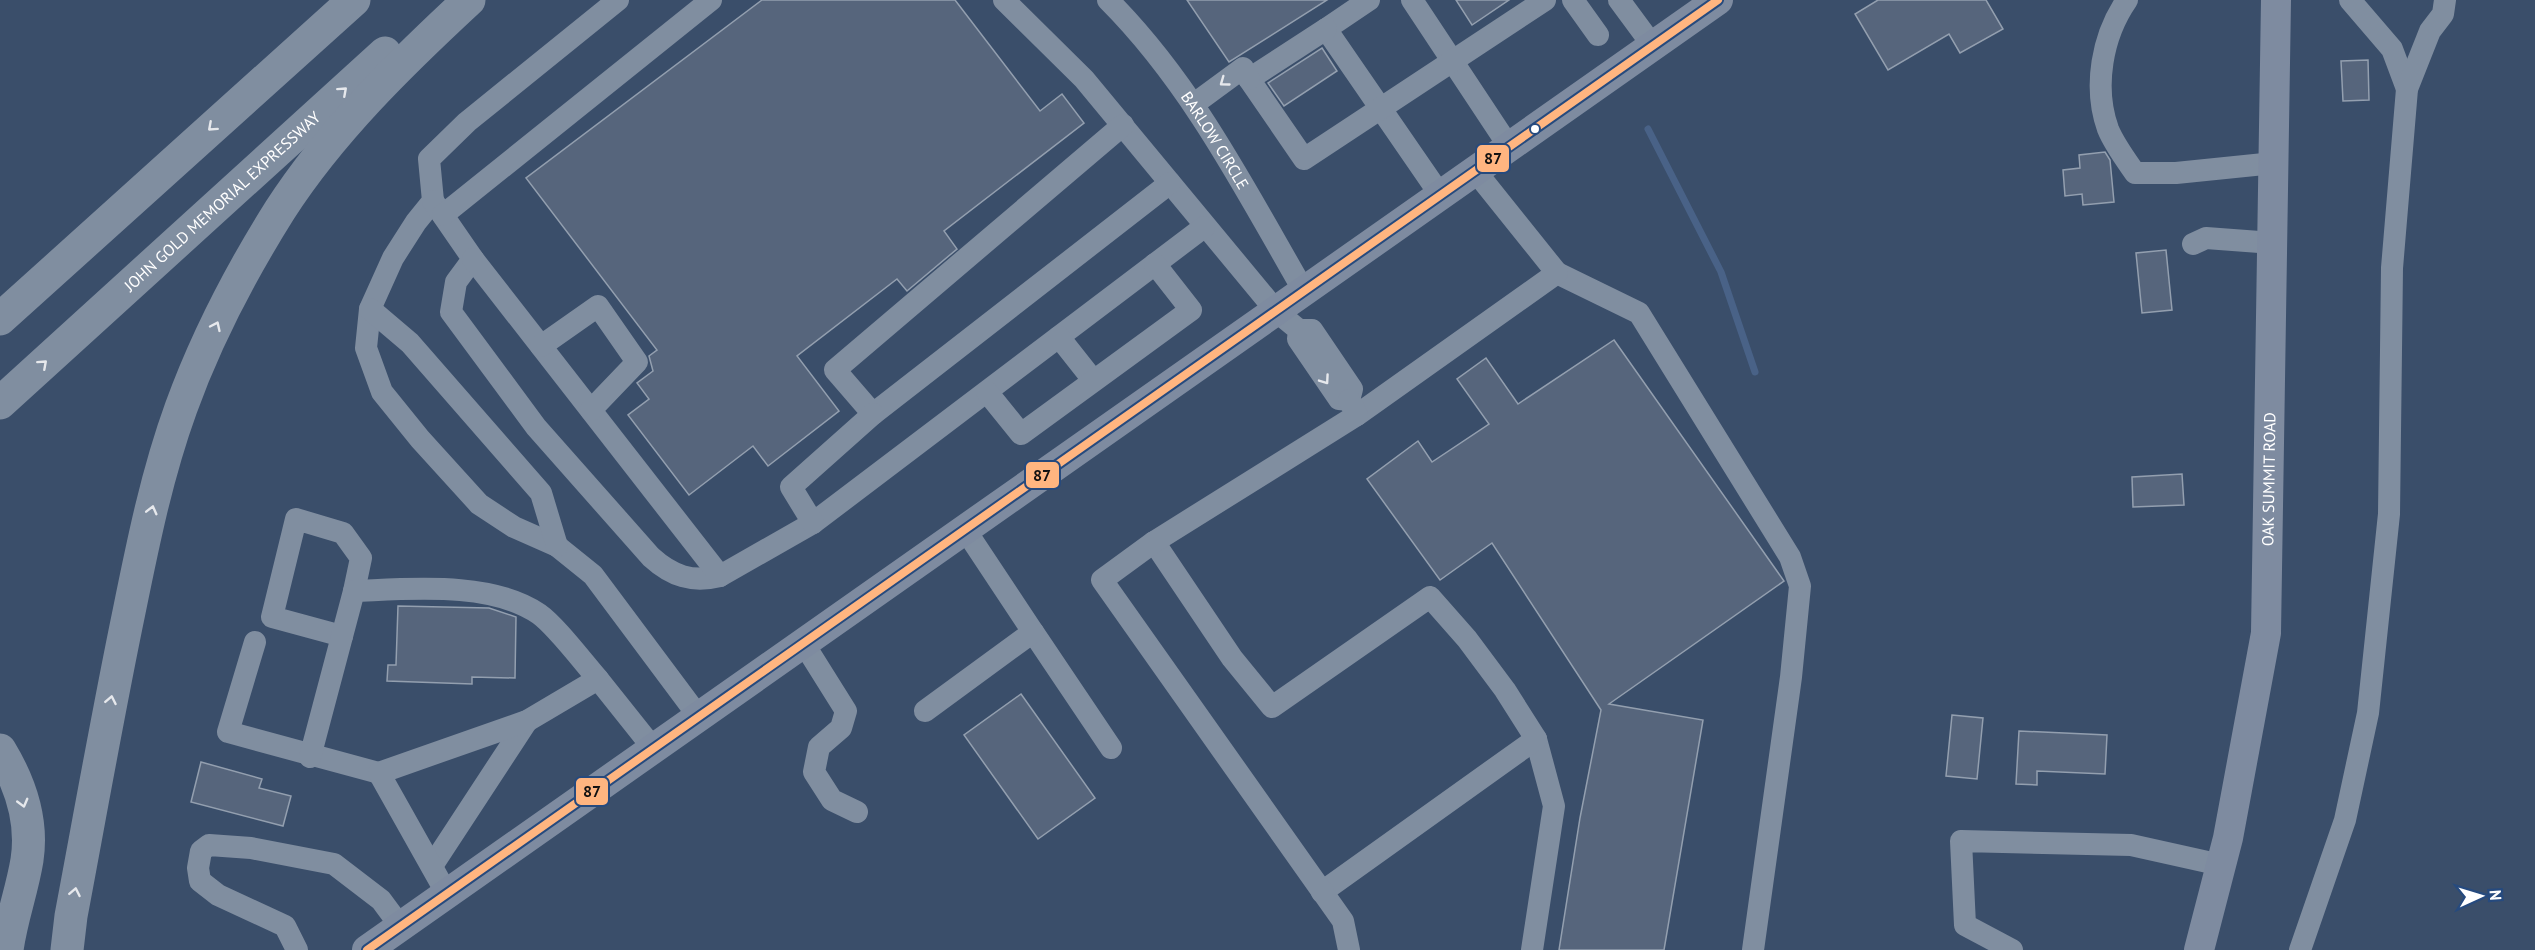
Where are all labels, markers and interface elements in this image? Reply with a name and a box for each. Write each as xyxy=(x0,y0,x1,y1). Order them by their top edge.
one-way arrow xyxy=(1219,75,1230,86)
one-way arrow xyxy=(336,87,347,98)
street label: BARLOW CIRCLE xyxy=(1177,87,1253,193)
street label: JOHN GOLD MEMORIAL EXPRESSWAY xyxy=(119,107,324,296)
one-way arrow xyxy=(208,120,219,131)
unlabelled marker xyxy=(1529,123,1541,135)
line badge: 87 xyxy=(1476,144,1510,173)
text: 87 xyxy=(1484,148,1502,168)
one-way arrow xyxy=(208,322,220,333)
one-way arrow xyxy=(37,360,47,371)
one-way arrow xyxy=(1318,373,1329,384)
street label: OAK SUMMIT ROAD xyxy=(2257,412,2279,546)
line badge: 87 xyxy=(1025,461,1060,489)
text: 87 xyxy=(1033,465,1051,485)
one-way arrow xyxy=(144,505,157,515)
one-way arrow xyxy=(104,696,117,706)
line badge: 87 xyxy=(575,777,609,806)
text: 87 xyxy=(583,781,601,801)
one-way arrow xyxy=(16,798,28,808)
north arrow xyxy=(2451,866,2511,926)
one-way arrow xyxy=(68,887,81,897)
text: N xyxy=(2486,889,2506,901)

